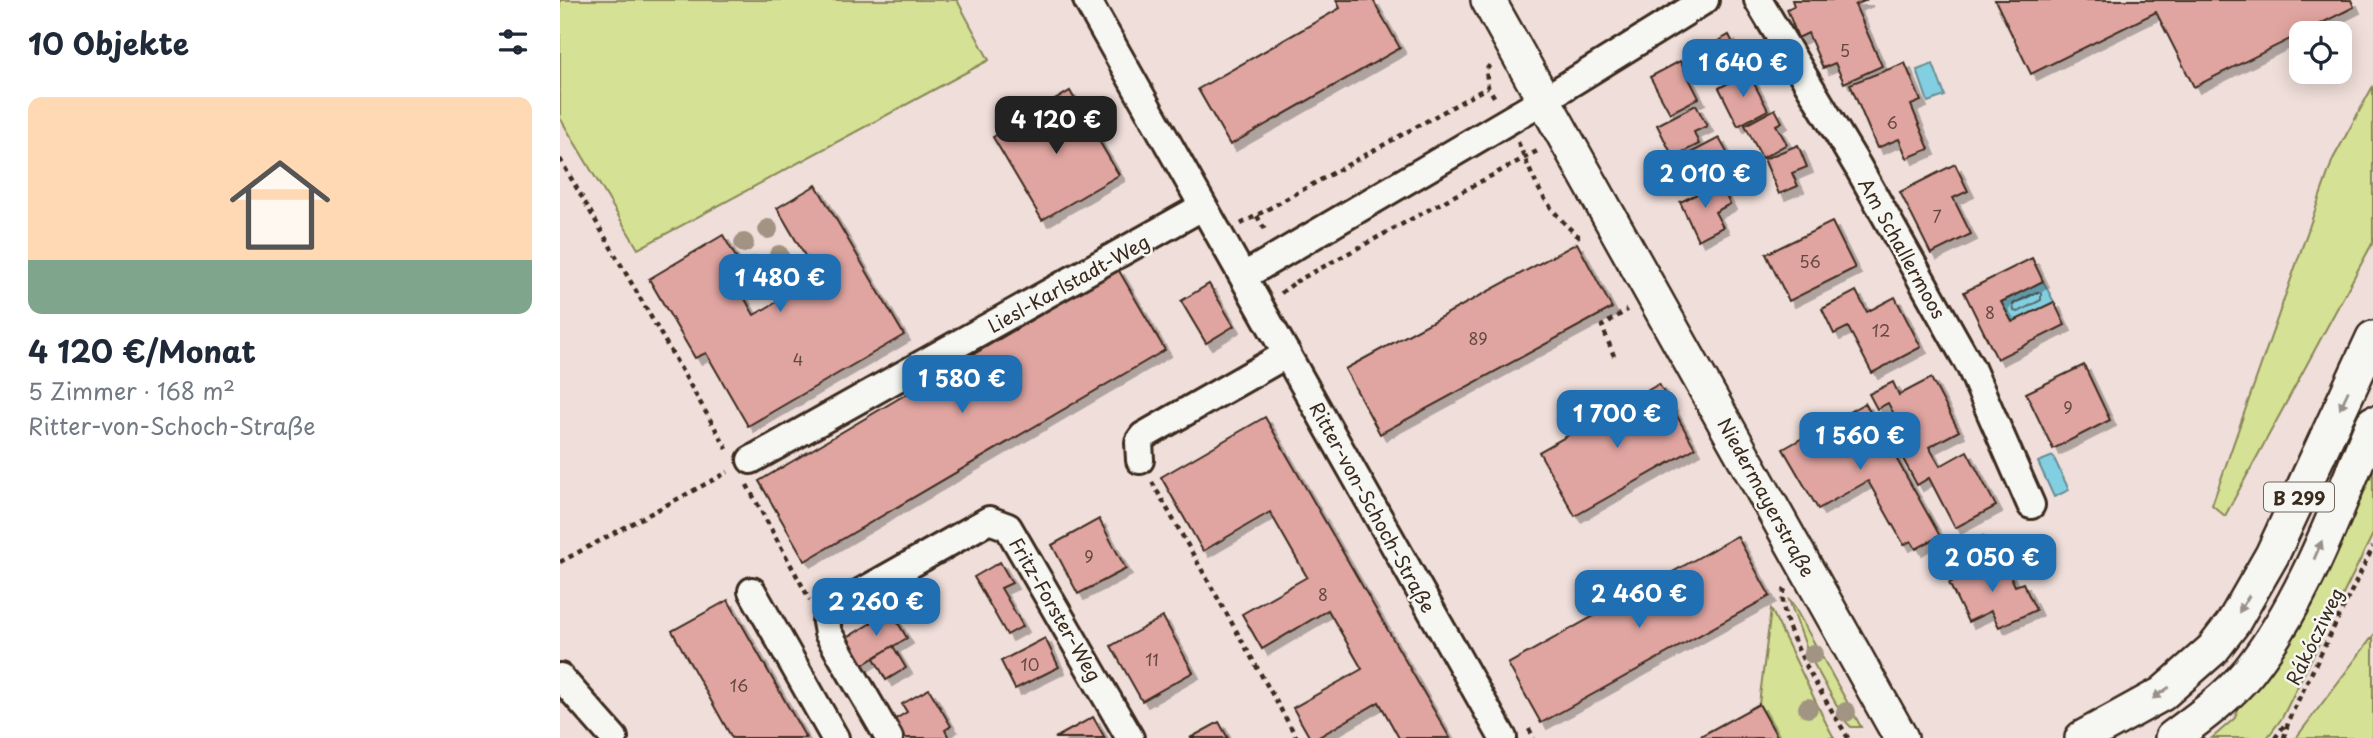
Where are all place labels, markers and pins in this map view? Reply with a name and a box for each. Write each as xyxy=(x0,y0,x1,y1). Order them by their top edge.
pin: 1 640 € xyxy=(1678,40,1808,99)
pin: 4 120 € xyxy=(991,96,1121,156)
pin: 2 010 € xyxy=(1640,150,1770,210)
pin: 1 480 € xyxy=(715,254,845,314)
pin: 1 580 € xyxy=(897,356,1027,415)
pin: 1 700 € xyxy=(1552,391,1682,450)
pin: 1 560 € xyxy=(1795,412,1925,472)
pin: 2 050 € xyxy=(1927,534,2057,594)
pin: 2 460 € xyxy=(1574,570,1704,630)
pin: 2 260 € xyxy=(811,578,941,638)

